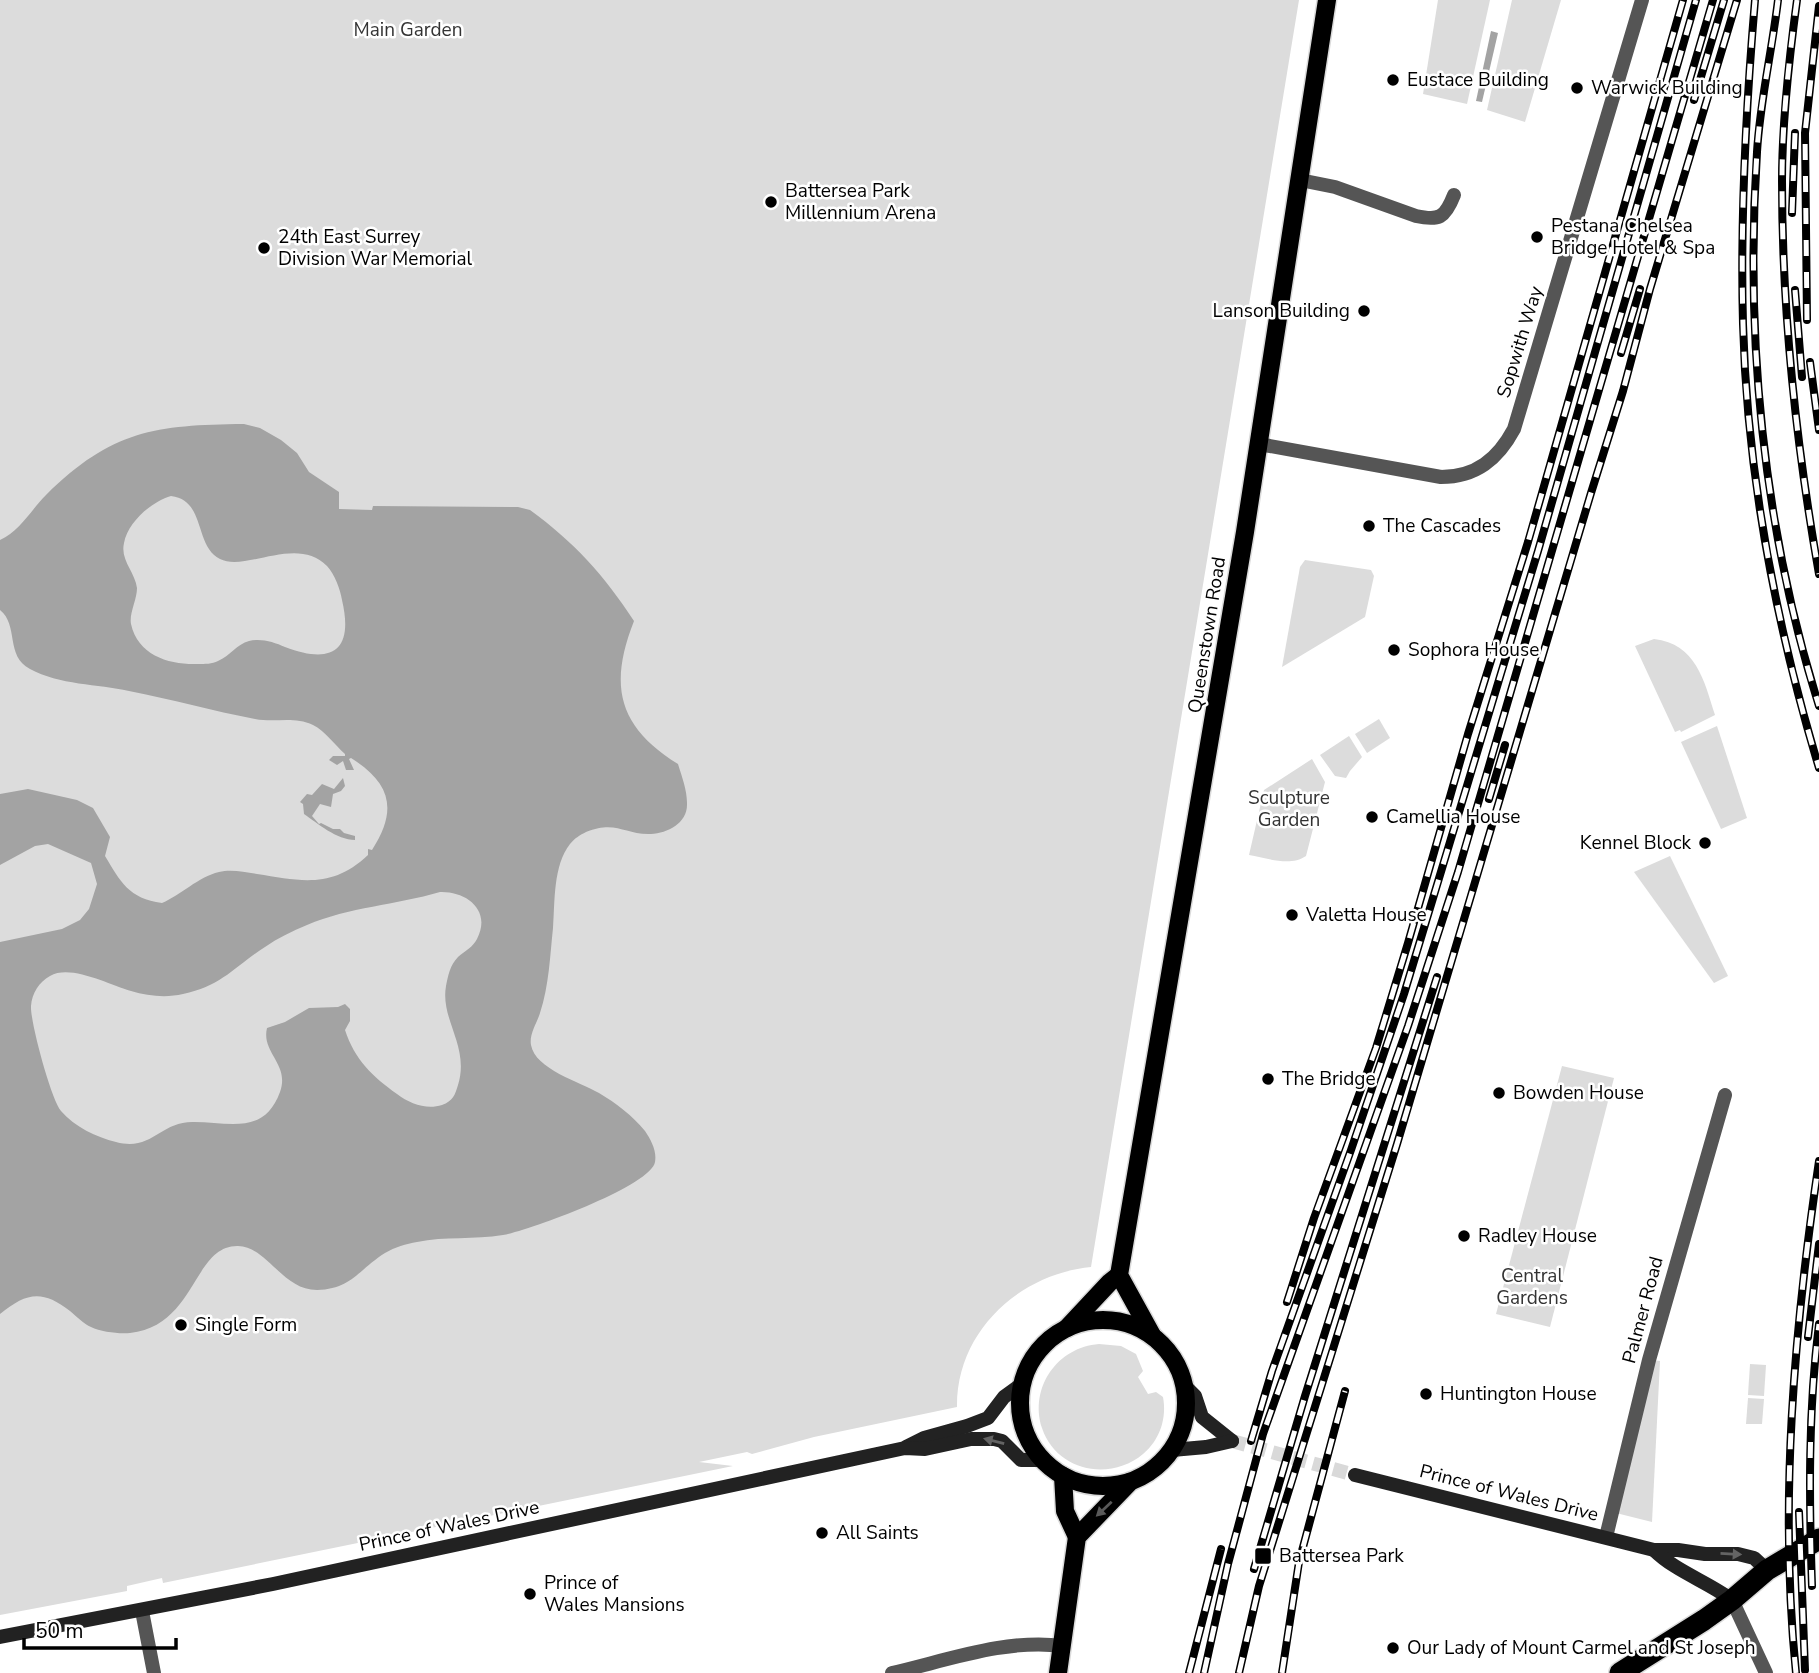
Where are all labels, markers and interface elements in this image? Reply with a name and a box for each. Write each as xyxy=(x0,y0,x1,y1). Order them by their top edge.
park label: Main Garden xyxy=(354,17,462,43)
place label: Eustace Building xyxy=(1407,67,1549,93)
marker: Eustace Building xyxy=(1385,72,1401,88)
place label: Warwick Building xyxy=(1591,75,1743,101)
marker: Warwick Building xyxy=(1569,80,1585,96)
place label: Battersea Park Millennium Arena xyxy=(785,178,936,226)
marker: Battersea Park Millennium Arena xyxy=(763,194,779,210)
place label: Pestana Chelsea Bridge Hotel & Spa xyxy=(1551,213,1715,261)
place label: 24th East Surrey Division War Memorial xyxy=(278,224,473,272)
marker: Pestana Chelsea Bridge Hotel & Spa xyxy=(1529,229,1545,245)
marker: 24th East Surrey Division War Memorial xyxy=(256,240,272,256)
street label: Sopwith Way xyxy=(1491,283,1549,401)
place label: Lanson Building xyxy=(1213,298,1350,324)
marker: Lanson Building xyxy=(1356,303,1372,319)
place label: The Cascades xyxy=(1383,513,1501,539)
marker: The Cascades xyxy=(1361,518,1377,534)
street label: Queenstown Road xyxy=(1182,555,1232,715)
place label: Sophora House xyxy=(1408,637,1539,663)
marker: Sophora House xyxy=(1386,642,1402,658)
park label: Sculpture Garden xyxy=(1248,785,1330,833)
place label: Camellia House xyxy=(1386,804,1520,830)
marker: Camellia House xyxy=(1364,809,1380,825)
place label: Kennel Block xyxy=(1580,830,1691,856)
marker: Kennel Block xyxy=(1697,835,1713,851)
place label: Valetta House xyxy=(1305,902,1427,928)
marker: Valetta House xyxy=(1284,907,1300,923)
place label: The Bridge xyxy=(1282,1066,1376,1092)
marker: The Bridge xyxy=(1260,1071,1276,1087)
place label: Bowden House xyxy=(1513,1080,1644,1106)
marker: Bowden House xyxy=(1491,1085,1507,1101)
place label: Radley House xyxy=(1478,1223,1597,1249)
marker: Radley House xyxy=(1456,1228,1472,1244)
street label: Palmer Road xyxy=(1616,1254,1670,1366)
park label: Central Gardens xyxy=(1496,1263,1568,1311)
place label: Single Form xyxy=(195,1312,297,1338)
marker: Single Form xyxy=(173,1317,189,1333)
place label: Huntington House xyxy=(1440,1381,1597,1407)
marker: Huntington House xyxy=(1418,1386,1434,1402)
one-way arrow xyxy=(982,1436,1004,1447)
street label: Prince of Wales Drive xyxy=(1417,1458,1601,1528)
street label: Prince of Wales Drive xyxy=(356,1494,542,1558)
one-way arrow xyxy=(1096,1501,1113,1517)
place label: All Saints xyxy=(836,1520,919,1546)
marker: All Saints xyxy=(814,1525,830,1541)
place label: Battersea Park xyxy=(1279,1543,1404,1569)
marker: Battersea Park xyxy=(1253,1546,1273,1566)
one-way arrow xyxy=(1720,1549,1742,1560)
place label: Prince of Wales Mansions xyxy=(544,1570,685,1618)
marker: Prince of Wales Mansions xyxy=(522,1586,538,1602)
scale bar xyxy=(24,1606,177,1650)
text: 50 m xyxy=(35,1617,84,1645)
place label: Our Lady of Mount Carmel and St Joseph xyxy=(1407,1635,1756,1661)
marker: Our Lady of Mount Carmel and St Joseph xyxy=(1385,1640,1401,1656)

